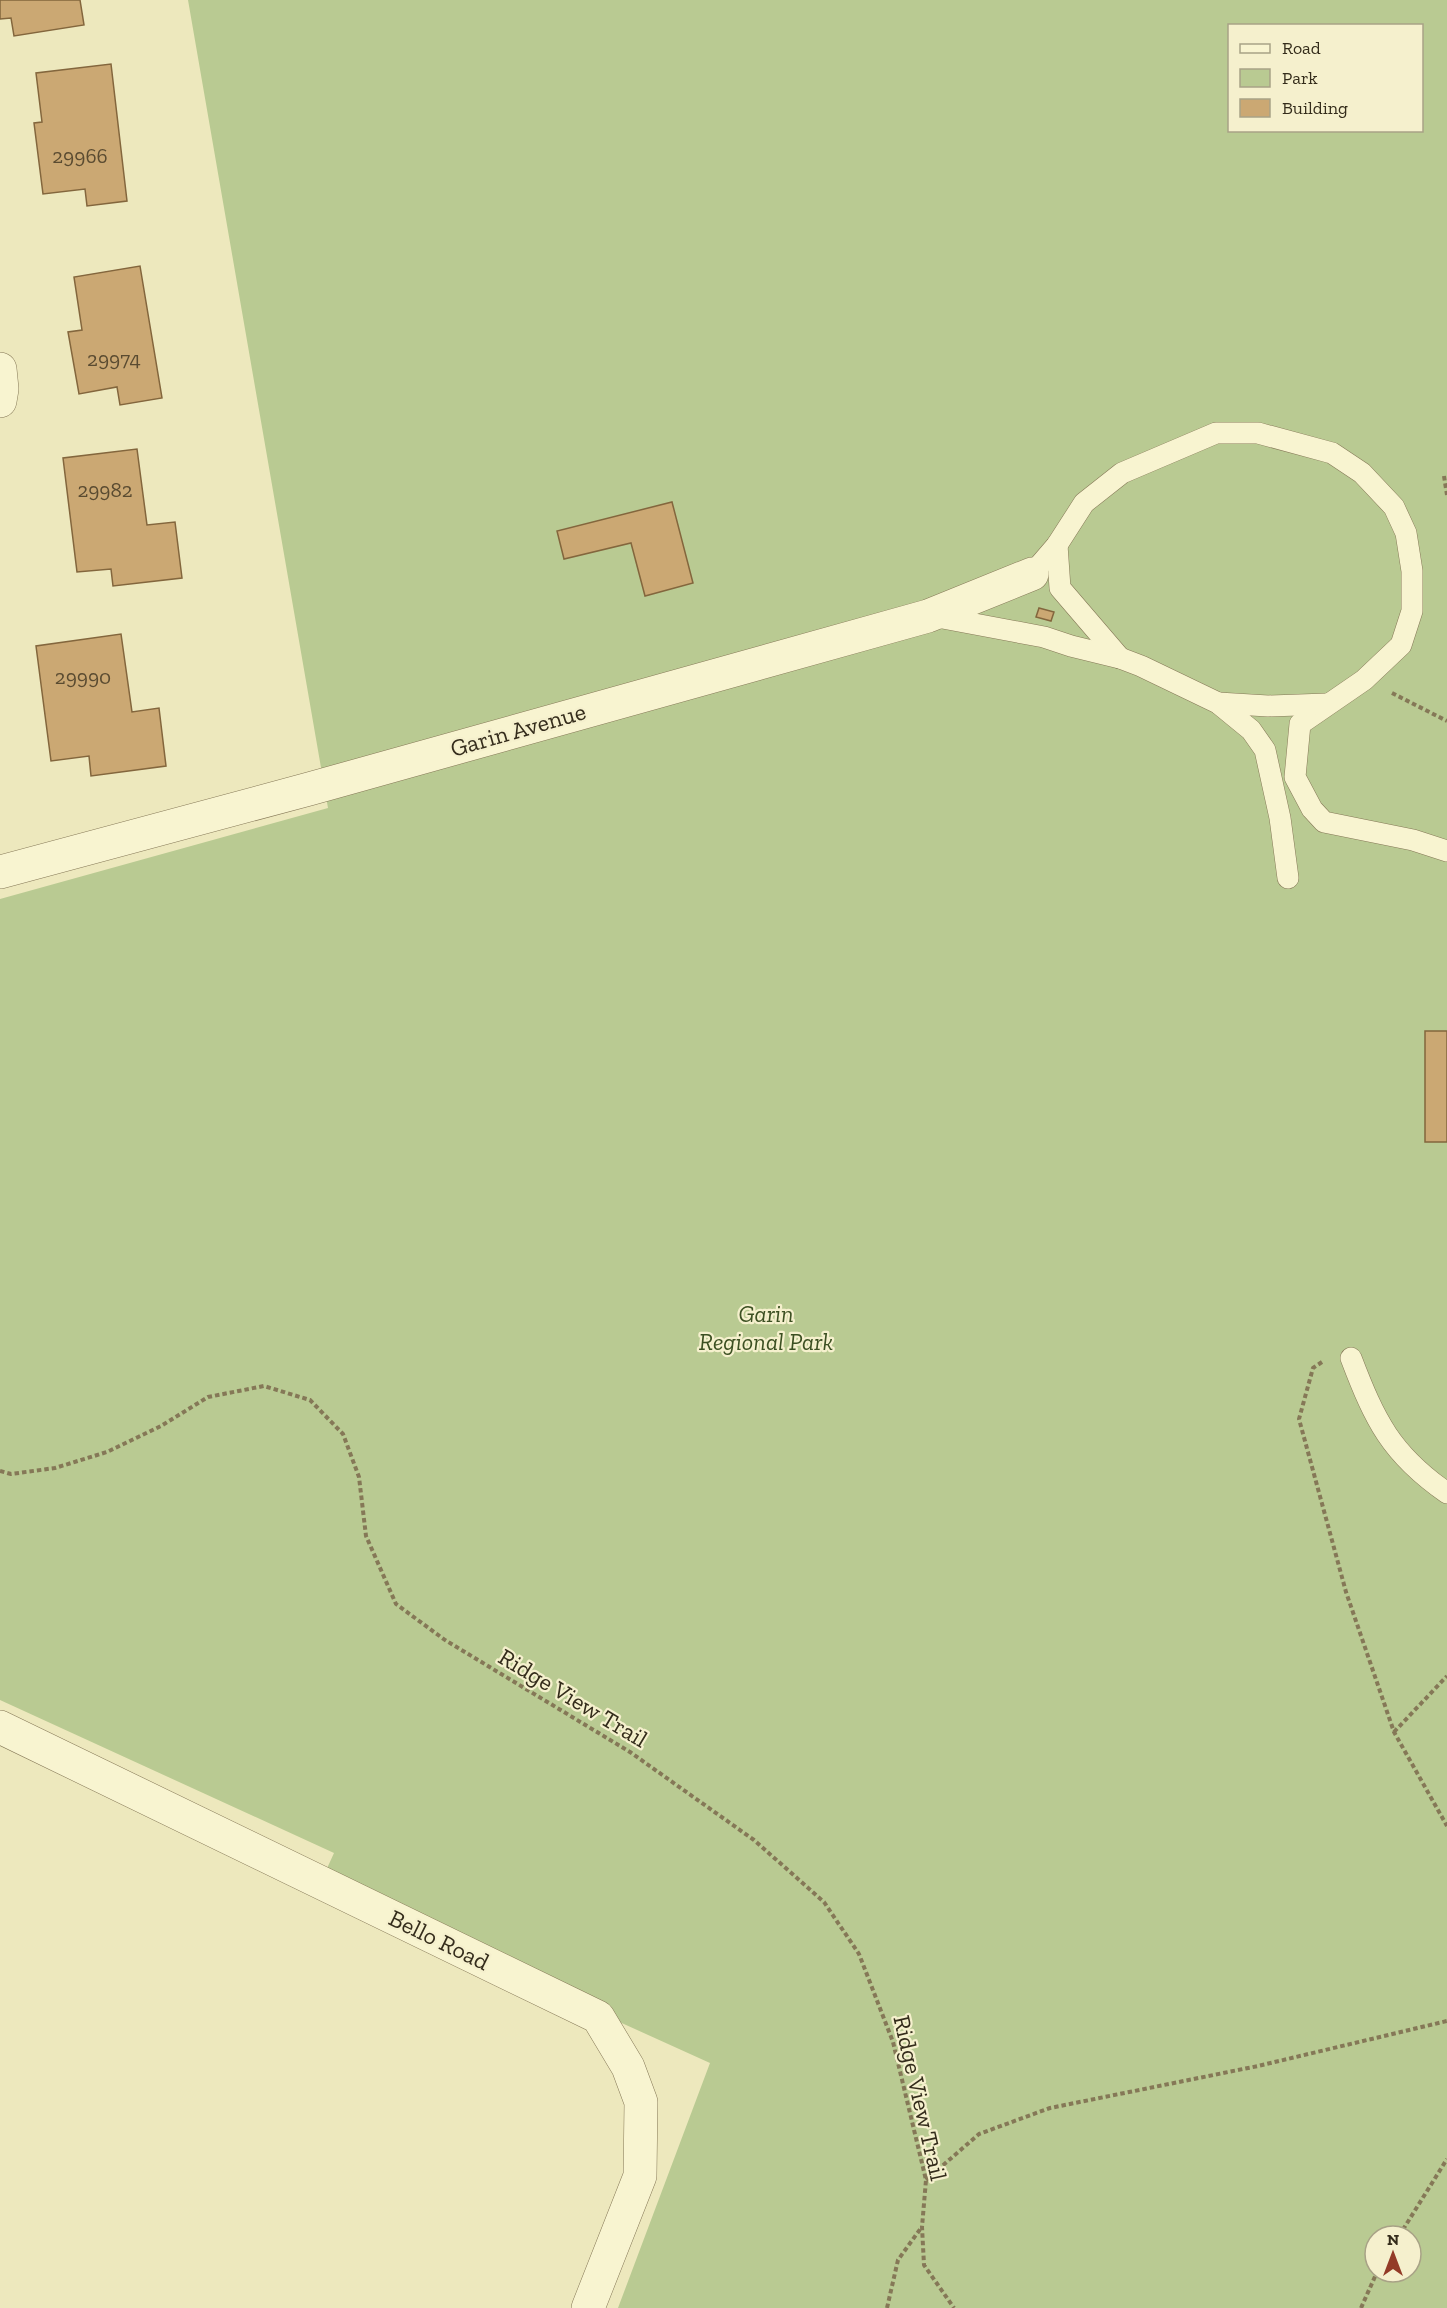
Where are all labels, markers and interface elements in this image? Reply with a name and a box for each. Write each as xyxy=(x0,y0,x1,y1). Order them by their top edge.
legend xyxy=(1228,24,1423,132)
text: Road xyxy=(1282,37,1321,59)
text: Park xyxy=(1282,67,1318,89)
text: Building xyxy=(1282,97,1348,119)
house number: 29966 xyxy=(52,143,108,168)
house number: 29974 xyxy=(87,346,141,371)
house number: 29982 xyxy=(77,477,133,502)
house number: 29990 xyxy=(55,664,111,689)
street label: Garin Avenue xyxy=(447,696,589,763)
park label: Garin Regional Park xyxy=(699,1299,833,1356)
street label: Ridge View Trail xyxy=(493,1642,653,1753)
street label: Bello Road xyxy=(384,1903,494,1976)
street label: Ridge View Trail xyxy=(887,2012,954,2183)
north arrow xyxy=(1363,2224,1423,2284)
text: N xyxy=(1387,2230,1399,2249)

